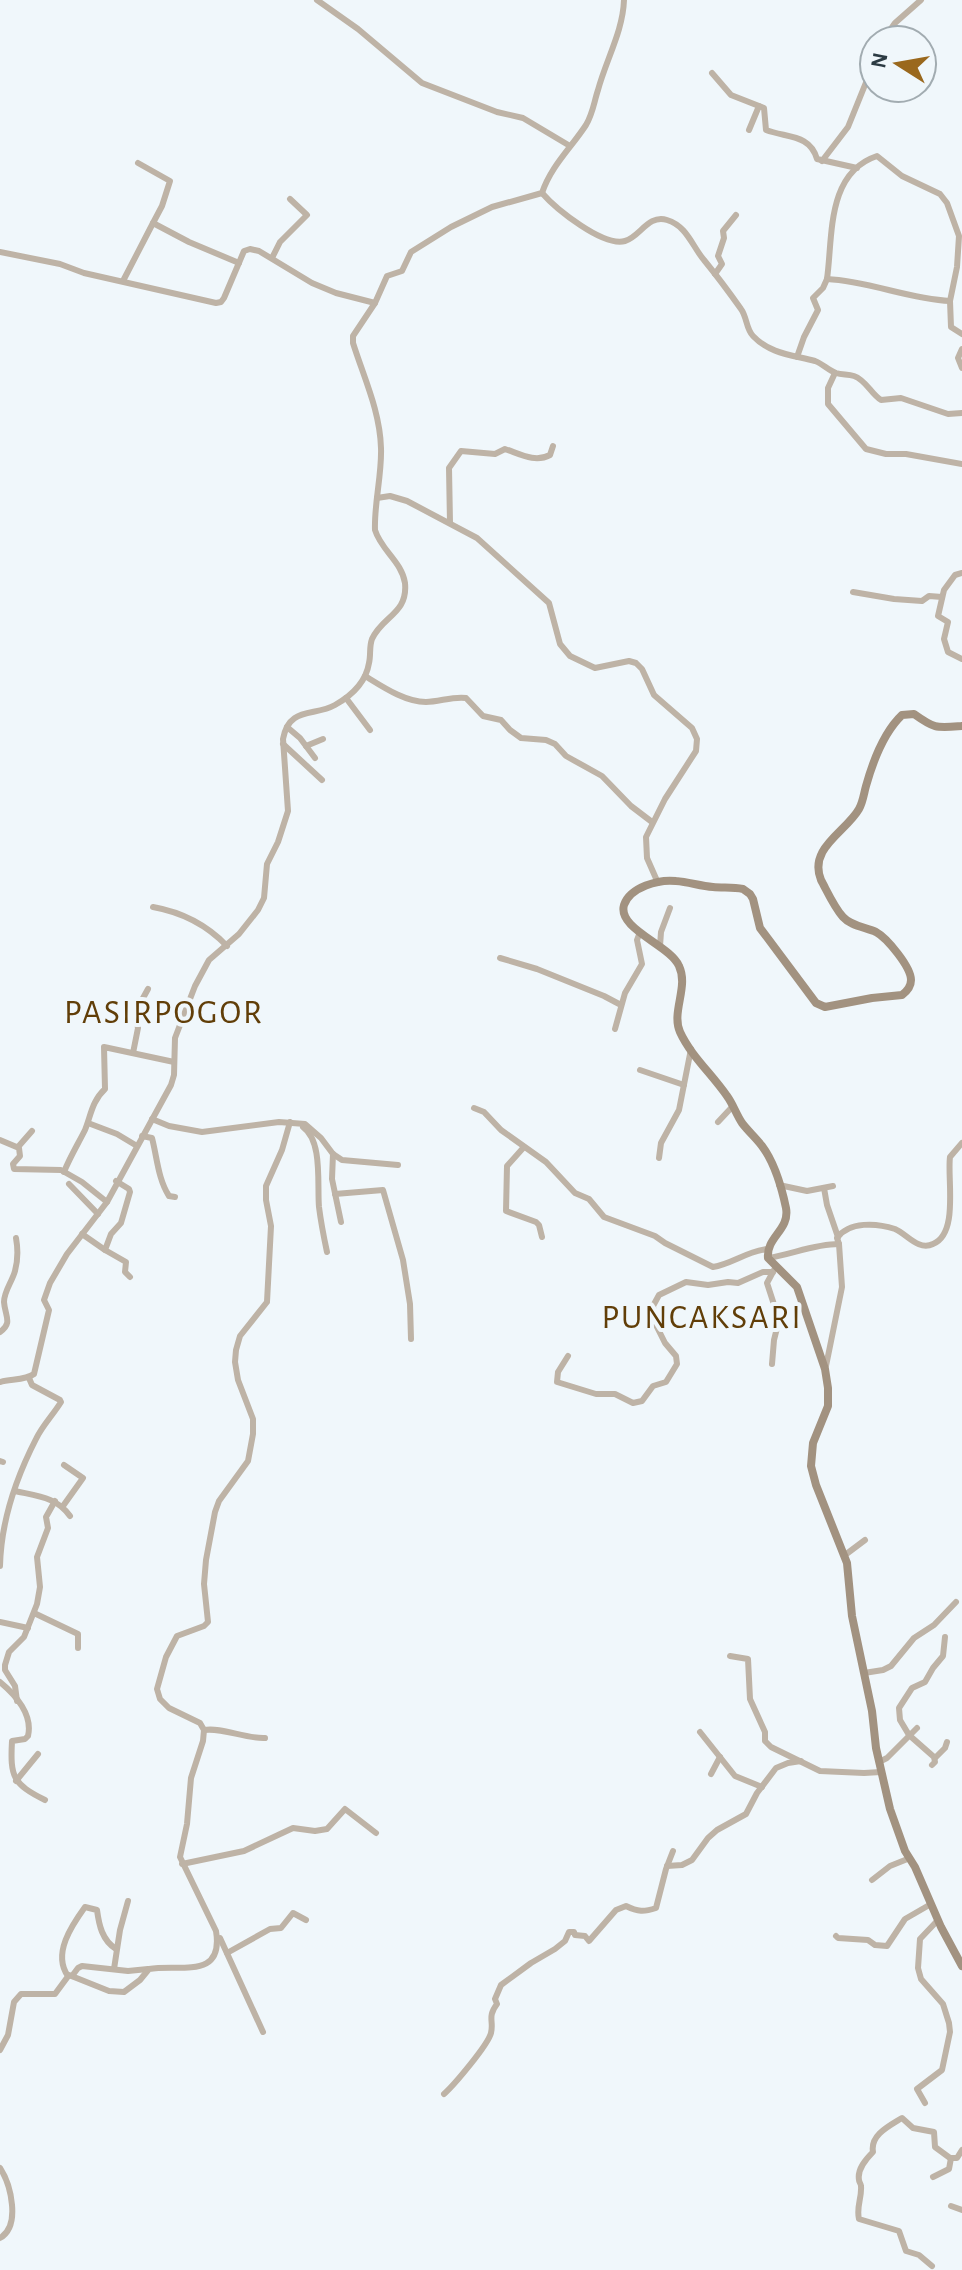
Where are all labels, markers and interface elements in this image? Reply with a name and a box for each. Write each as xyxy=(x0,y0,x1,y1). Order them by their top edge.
north arrow xyxy=(858,24,938,104)
text: N xyxy=(867,51,892,70)
district label: PASIRPOGOR xyxy=(64,996,264,1030)
district label: PUNCAKSARI xyxy=(601,1301,803,1335)

